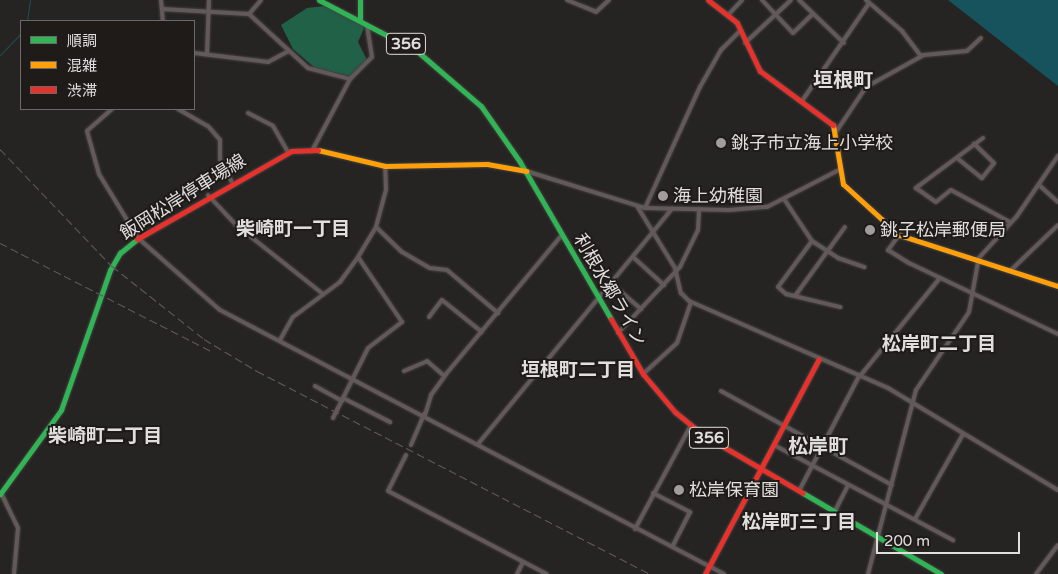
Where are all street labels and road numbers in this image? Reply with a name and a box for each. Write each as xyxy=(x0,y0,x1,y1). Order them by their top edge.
road number: 356 xyxy=(385,31,427,58)
street label: 飯岡松岸停車場線 xyxy=(116,150,250,244)
street label: 利根水郷ライン xyxy=(569,230,651,350)
road number: 356 xyxy=(688,424,730,452)

